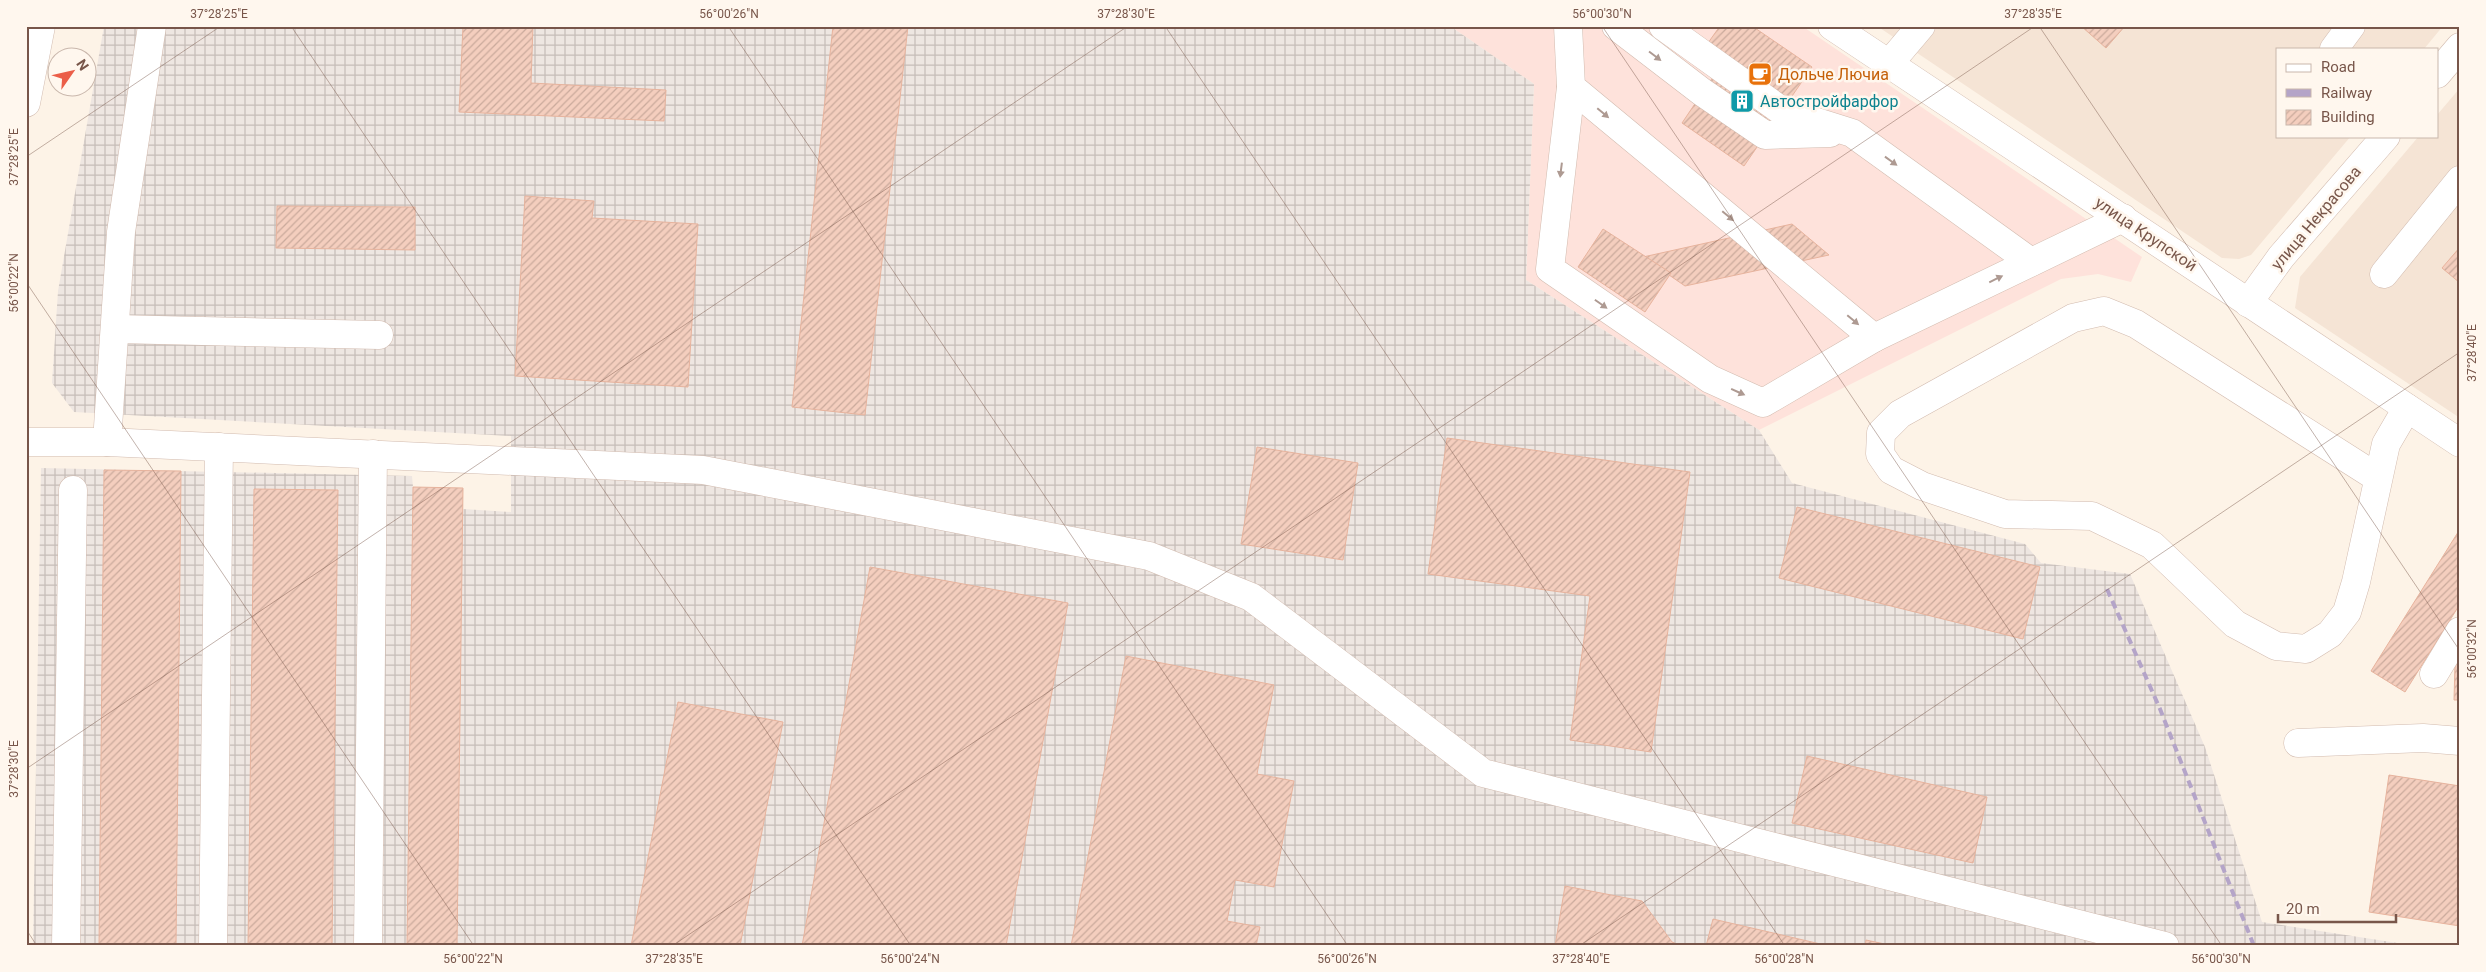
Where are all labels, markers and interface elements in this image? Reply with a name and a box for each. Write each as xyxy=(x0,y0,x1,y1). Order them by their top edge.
text: 37°28'25"E xyxy=(190,7,248,21)
text: 56°00'26"N xyxy=(699,7,759,21)
text: 37°28'30"E xyxy=(1097,7,1155,21)
text: 56°00'30"N xyxy=(1572,7,1632,21)
text: 37°28'35"E xyxy=(2004,7,2062,21)
north arrow xyxy=(48,48,98,98)
legend xyxy=(2276,48,2438,138)
one-way arrow xyxy=(1648,51,1662,61)
text: N xyxy=(73,56,92,73)
text: Road xyxy=(2321,58,2355,76)
cafe icon: Дольче Лючиа xyxy=(1747,61,1773,87)
place label: Дольче Лючиа xyxy=(1778,65,1889,84)
text: Railway xyxy=(2321,84,2372,102)
building icon: Автостройфарфор xyxy=(1729,88,1755,114)
place label: Автостройфарфор xyxy=(1760,92,1898,111)
one-way arrow xyxy=(1596,107,1609,118)
text: Building xyxy=(2321,108,2375,126)
text: 37°28'25"E xyxy=(7,128,21,186)
one-way arrow xyxy=(1884,156,1898,166)
one-way arrow xyxy=(1557,162,1565,178)
street label: улица Некрасова xyxy=(2267,162,2365,274)
street label: улица Крупской xyxy=(2091,193,2201,275)
one-way arrow xyxy=(1721,211,1734,222)
text: 56°00'22"N xyxy=(7,253,21,313)
one-way arrow xyxy=(1989,275,2003,283)
one-way arrow xyxy=(1594,299,1608,309)
one-way arrow xyxy=(1847,314,1859,325)
text: 37°28'40"E xyxy=(2465,324,2479,382)
one-way arrow xyxy=(1731,388,1745,396)
text: 56°00'32"N xyxy=(2465,619,2479,679)
text: 37°28'30"E xyxy=(7,740,21,798)
scale bar xyxy=(2278,892,2396,924)
text: 20 m xyxy=(2286,900,2320,918)
text: 56°00'22"N xyxy=(443,952,503,966)
text: 37°28'35"E xyxy=(645,952,703,966)
text: 56°00'24"N xyxy=(880,952,940,966)
text: 56°00'26"N xyxy=(1317,952,1377,966)
text: 37°28'40"E xyxy=(1552,952,1610,966)
text: 56°00'28"N xyxy=(1754,952,1814,966)
text: 56°00'30"N xyxy=(2191,952,2251,966)

